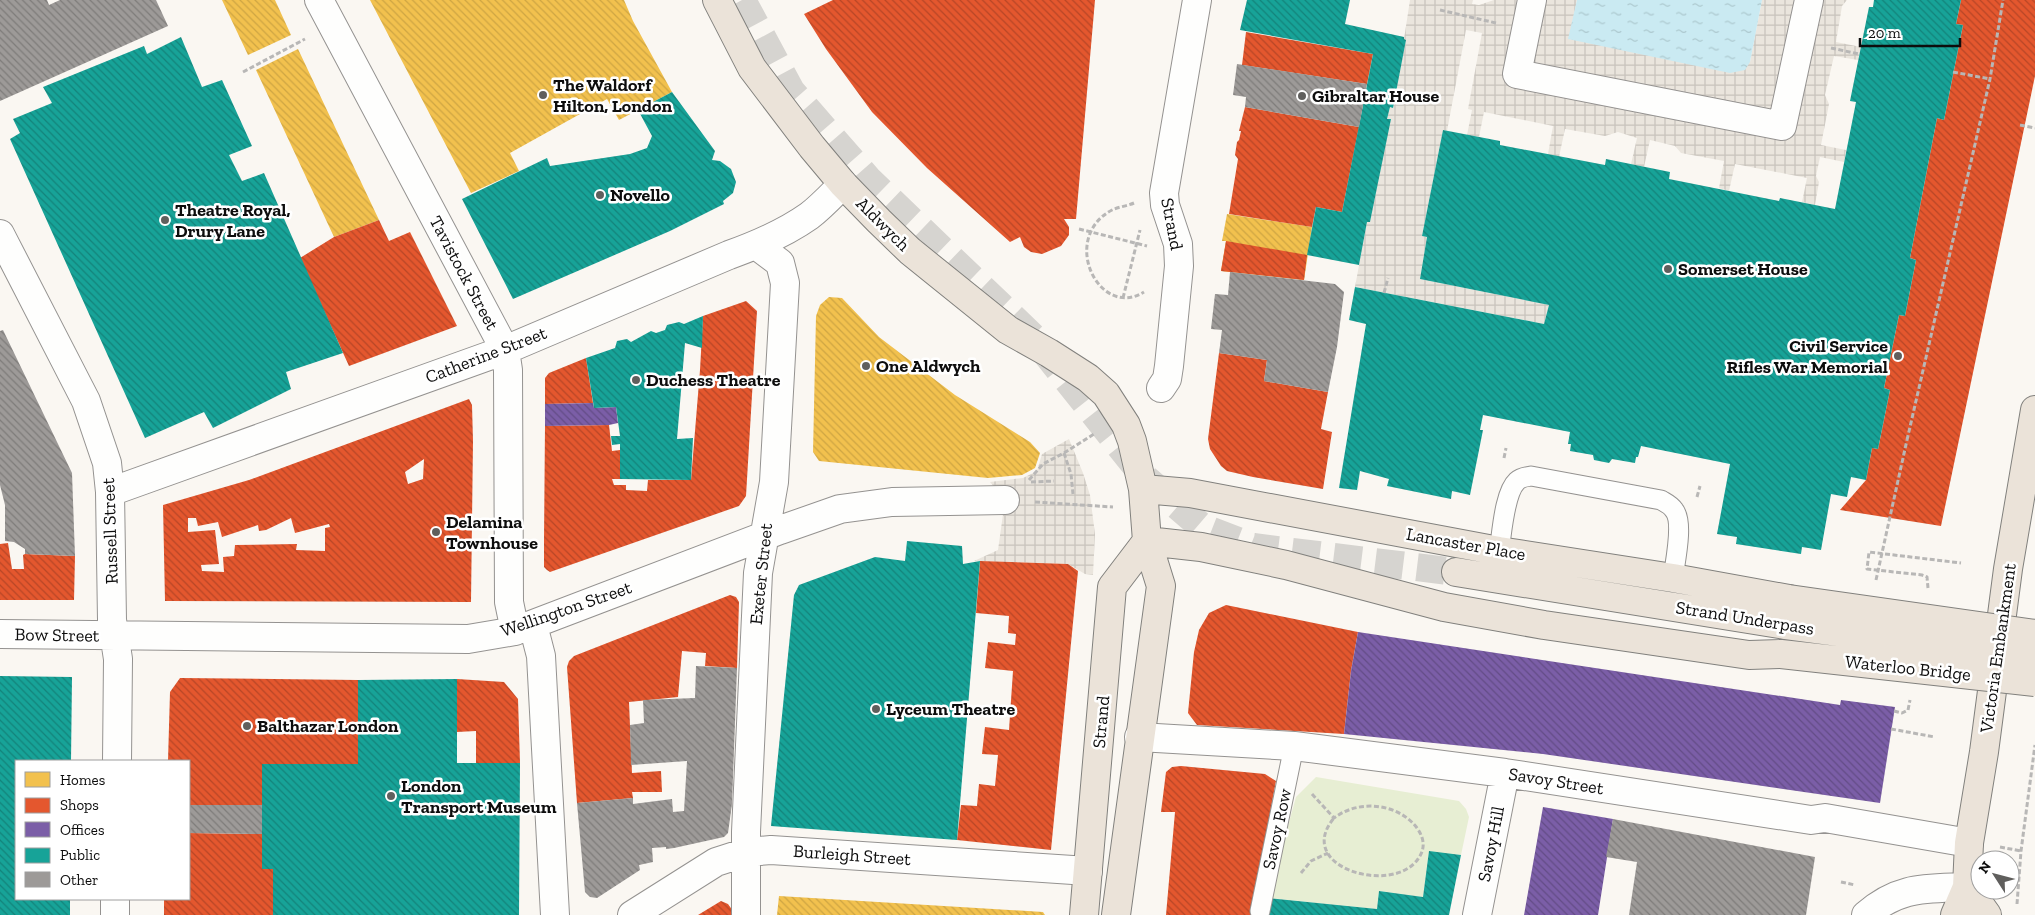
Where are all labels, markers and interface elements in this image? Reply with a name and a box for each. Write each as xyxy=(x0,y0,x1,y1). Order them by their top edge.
scale bar xyxy=(1860,15,1960,47)
text: 20 m xyxy=(1868,24,1901,42)
place label: The Waldorf Hilton, London xyxy=(553,74,673,117)
place label: Gibraltar House xyxy=(1312,85,1440,107)
marker: The Waldorf Hilton, London xyxy=(537,89,549,101)
marker: Gibraltar House xyxy=(1296,90,1308,102)
place label: Novello xyxy=(610,184,671,206)
marker: Novello xyxy=(594,189,606,201)
street label: Aldwych xyxy=(851,192,915,256)
street label: Strand xyxy=(1156,196,1188,252)
place label: Theatre Royal, Drury Lane xyxy=(175,199,290,242)
street label: Tavistock Street xyxy=(425,212,503,334)
marker: Theatre Royal, Drury Lane xyxy=(159,214,171,226)
place label: Somerset House xyxy=(1678,258,1808,280)
marker: Somerset House xyxy=(1662,263,1674,275)
street label: Catherine Street xyxy=(422,322,550,388)
place label: Civil Service Rifles War Memorial xyxy=(1726,335,1888,378)
marker: Civil Service Rifles War Memorial xyxy=(1892,350,1904,362)
place label: One Aldwych xyxy=(876,355,981,377)
marker: One Aldwych xyxy=(860,360,872,372)
place label: Duchess Theatre xyxy=(646,369,781,391)
marker: Duchess Theatre xyxy=(630,374,642,386)
street label: Russell Street xyxy=(97,477,123,585)
place label: Delamina Townhouse xyxy=(446,511,538,554)
street label: Exeter Street xyxy=(745,522,777,626)
street label: Lancaster Place xyxy=(1405,523,1527,565)
marker: Delamina Townhouse xyxy=(430,526,442,538)
street label: Victoria Embankment xyxy=(1975,561,2021,735)
street label: Wellington Street xyxy=(498,576,635,642)
street label: Strand Underpass xyxy=(1674,596,1816,640)
street label: Bow Street xyxy=(14,623,100,647)
street label: Waterloo Bridge xyxy=(1844,650,1972,686)
street label: Strand xyxy=(1088,695,1114,749)
place label: Lyceum Theatre xyxy=(886,698,1016,720)
marker: Lyceum Theatre xyxy=(870,703,882,715)
place label: Balthazar London xyxy=(257,715,399,737)
marker: Balthazar London xyxy=(241,720,253,732)
legend xyxy=(15,760,190,900)
street label: Savoy Street xyxy=(1507,763,1605,799)
text: Homes xyxy=(60,771,105,789)
place label: London Transport Museum xyxy=(401,775,557,818)
street label: Savoy Row xyxy=(1258,786,1296,872)
marker: London Transport Museum xyxy=(385,790,397,802)
text: Shops xyxy=(60,796,99,814)
street label: Savoy Hill xyxy=(1473,804,1509,884)
text: Offices xyxy=(60,821,104,839)
street label: Burleigh Street xyxy=(792,840,912,870)
text: Public xyxy=(60,846,100,864)
north arrow xyxy=(1970,850,2020,900)
text: N xyxy=(1975,858,1995,877)
text: Other xyxy=(60,871,98,889)

